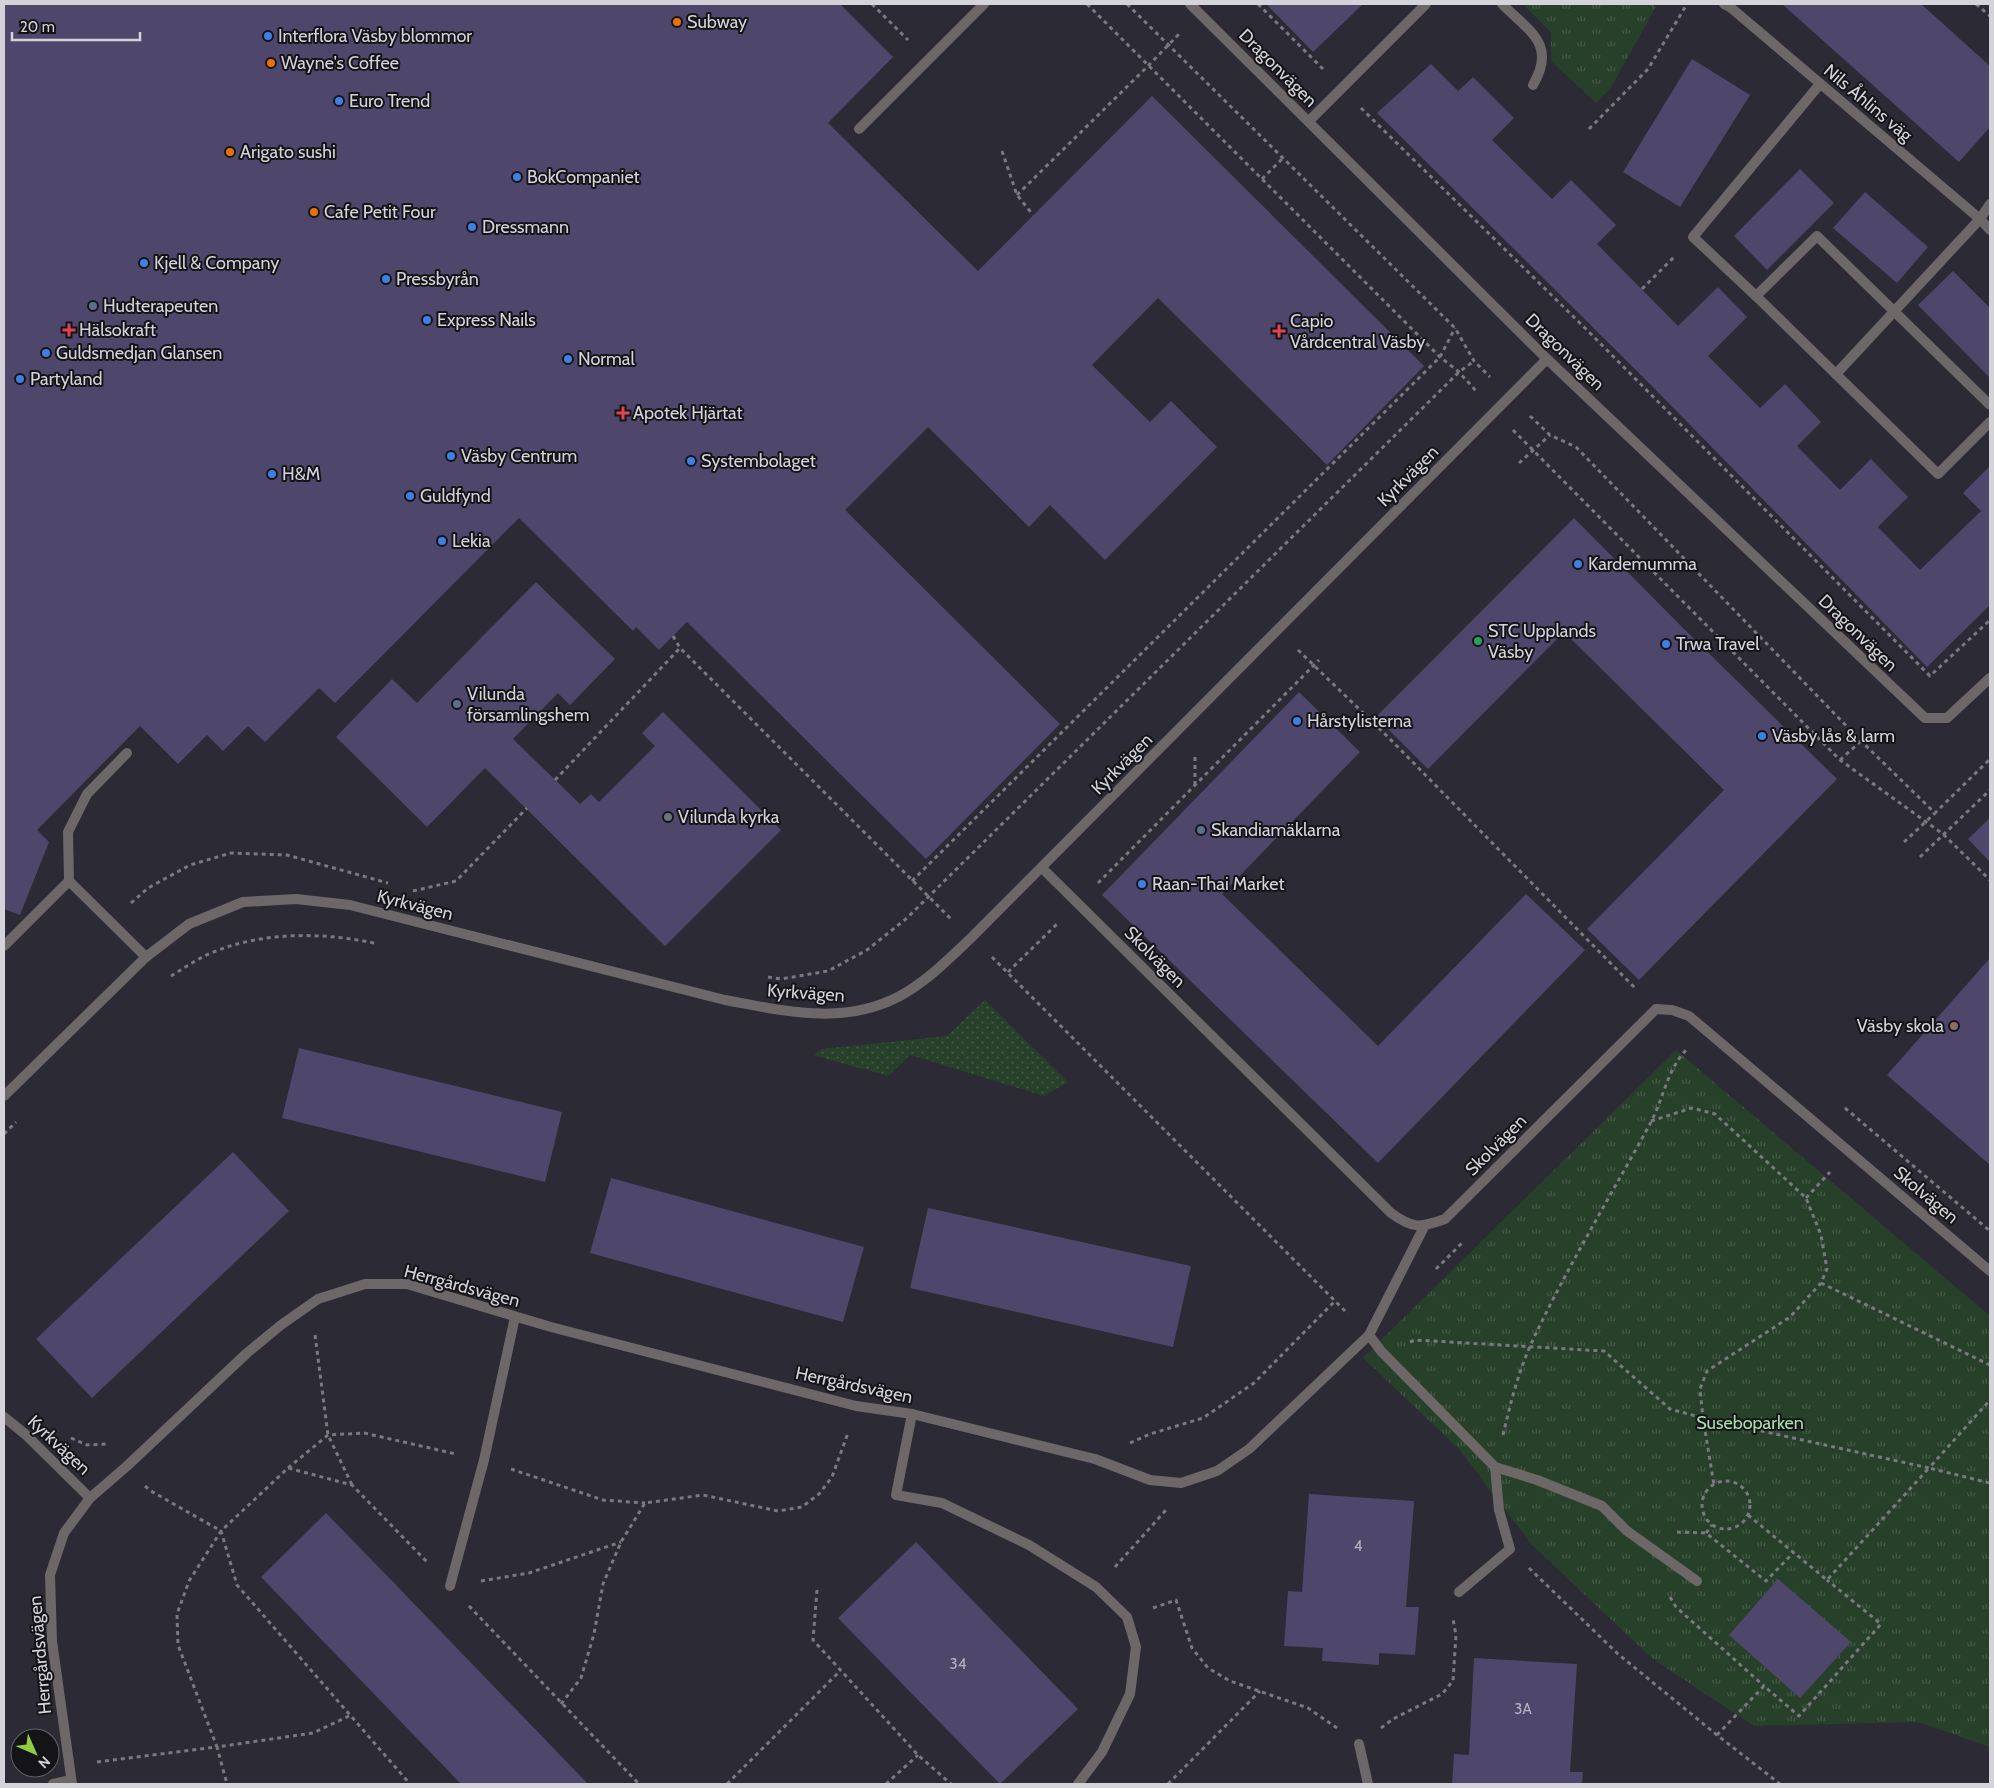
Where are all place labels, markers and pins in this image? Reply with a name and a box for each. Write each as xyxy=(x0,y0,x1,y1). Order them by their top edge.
place label: Subway xyxy=(687,11,747,33)
marker: Subway xyxy=(671,16,683,28)
place label: Interflora Väsby blommor xyxy=(278,25,472,47)
marker: Interflora Väsby blommor xyxy=(262,30,274,42)
place label: Wayne's Coffee xyxy=(281,52,399,74)
marker: Wayne's Coffee xyxy=(265,57,277,69)
place label: Euro Trend xyxy=(349,90,430,112)
marker: Euro Trend xyxy=(333,95,345,107)
place label: Arigato sushi xyxy=(240,141,336,163)
marker: Arigato sushi xyxy=(224,146,236,158)
place label: BokCompaniet xyxy=(527,166,640,188)
marker: BokCompaniet xyxy=(511,171,523,183)
place label: Cafe Petit Four xyxy=(324,201,436,223)
marker: Cafe Petit Four xyxy=(308,206,320,218)
place label: Dressmann xyxy=(482,216,569,238)
marker: Dressmann xyxy=(466,221,478,233)
place label: Kjell & Company xyxy=(154,252,279,274)
marker: Kjell & Company xyxy=(138,257,150,269)
place label: Pressbyrån xyxy=(396,268,479,290)
marker: Pressbyrån xyxy=(380,273,392,285)
place label: Hudterapeuten xyxy=(103,295,218,317)
marker: Hudterapeuten xyxy=(87,300,99,312)
place label: Express Nails xyxy=(437,309,536,331)
place label: Capio Vårdcentral Väsby xyxy=(1290,310,1425,353)
marker: Express Nails xyxy=(421,314,433,326)
place label: Hälsokraft xyxy=(79,319,156,341)
marker: Hälsokraft xyxy=(63,324,75,336)
marker: Capio Vårdcentral Väsby xyxy=(1272,324,1286,338)
place label: Guldsmedjan Glansen xyxy=(56,342,222,364)
marker: Guldsmedjan Glansen xyxy=(40,347,52,359)
place label: Normal xyxy=(578,348,635,370)
marker: Normal xyxy=(562,353,574,365)
place label: Partyland xyxy=(30,368,102,390)
marker: Partyland xyxy=(14,373,26,385)
place label: Apotek Hjärtat xyxy=(633,402,743,424)
marker: Apotek Hjärtat xyxy=(617,407,629,419)
place label: Väsby Centrum xyxy=(461,445,577,467)
marker: Väsby Centrum xyxy=(445,450,457,462)
place label: Systembolaget xyxy=(701,450,816,472)
marker: Systembolaget xyxy=(685,455,697,467)
place label: H&M xyxy=(282,463,320,485)
marker: H&M xyxy=(266,468,278,480)
place label: Guldfynd xyxy=(420,485,491,507)
marker: Guldfynd xyxy=(404,490,416,502)
place label: Lekia xyxy=(452,530,491,552)
marker: Lekia xyxy=(436,535,448,547)
place label: Kardemumma xyxy=(1588,553,1697,575)
marker: Kardemumma xyxy=(1572,558,1584,570)
place label: STC Upplands Väsby xyxy=(1488,620,1596,663)
place label: Trwa Travel xyxy=(1676,633,1760,655)
marker: STC Upplands Väsby xyxy=(1472,635,1484,647)
marker: Trwa Travel xyxy=(1660,638,1672,650)
place label: Vilunda församlingshem xyxy=(467,683,590,726)
marker: Vilunda församlingshem xyxy=(451,698,463,710)
place label: Hårstylisterna xyxy=(1307,710,1412,732)
marker: Hårstylisterna xyxy=(1291,715,1303,727)
place label: Väsby lås & larm xyxy=(1772,725,1895,747)
marker: Väsby lås & larm xyxy=(1756,730,1768,742)
place label: Vilunda kyrka xyxy=(678,806,780,828)
marker: Vilunda kyrka xyxy=(662,811,674,823)
place label: Skandiamäklarna xyxy=(1211,819,1341,841)
marker: Skandiamäklarna xyxy=(1195,824,1207,836)
place label: Raan-Thai Market xyxy=(1152,873,1285,895)
marker: Raan-Thai Market xyxy=(1136,878,1148,890)
place label: Väsby skola xyxy=(1857,1015,1944,1037)
marker: Väsby skola xyxy=(1948,1020,1960,1032)

